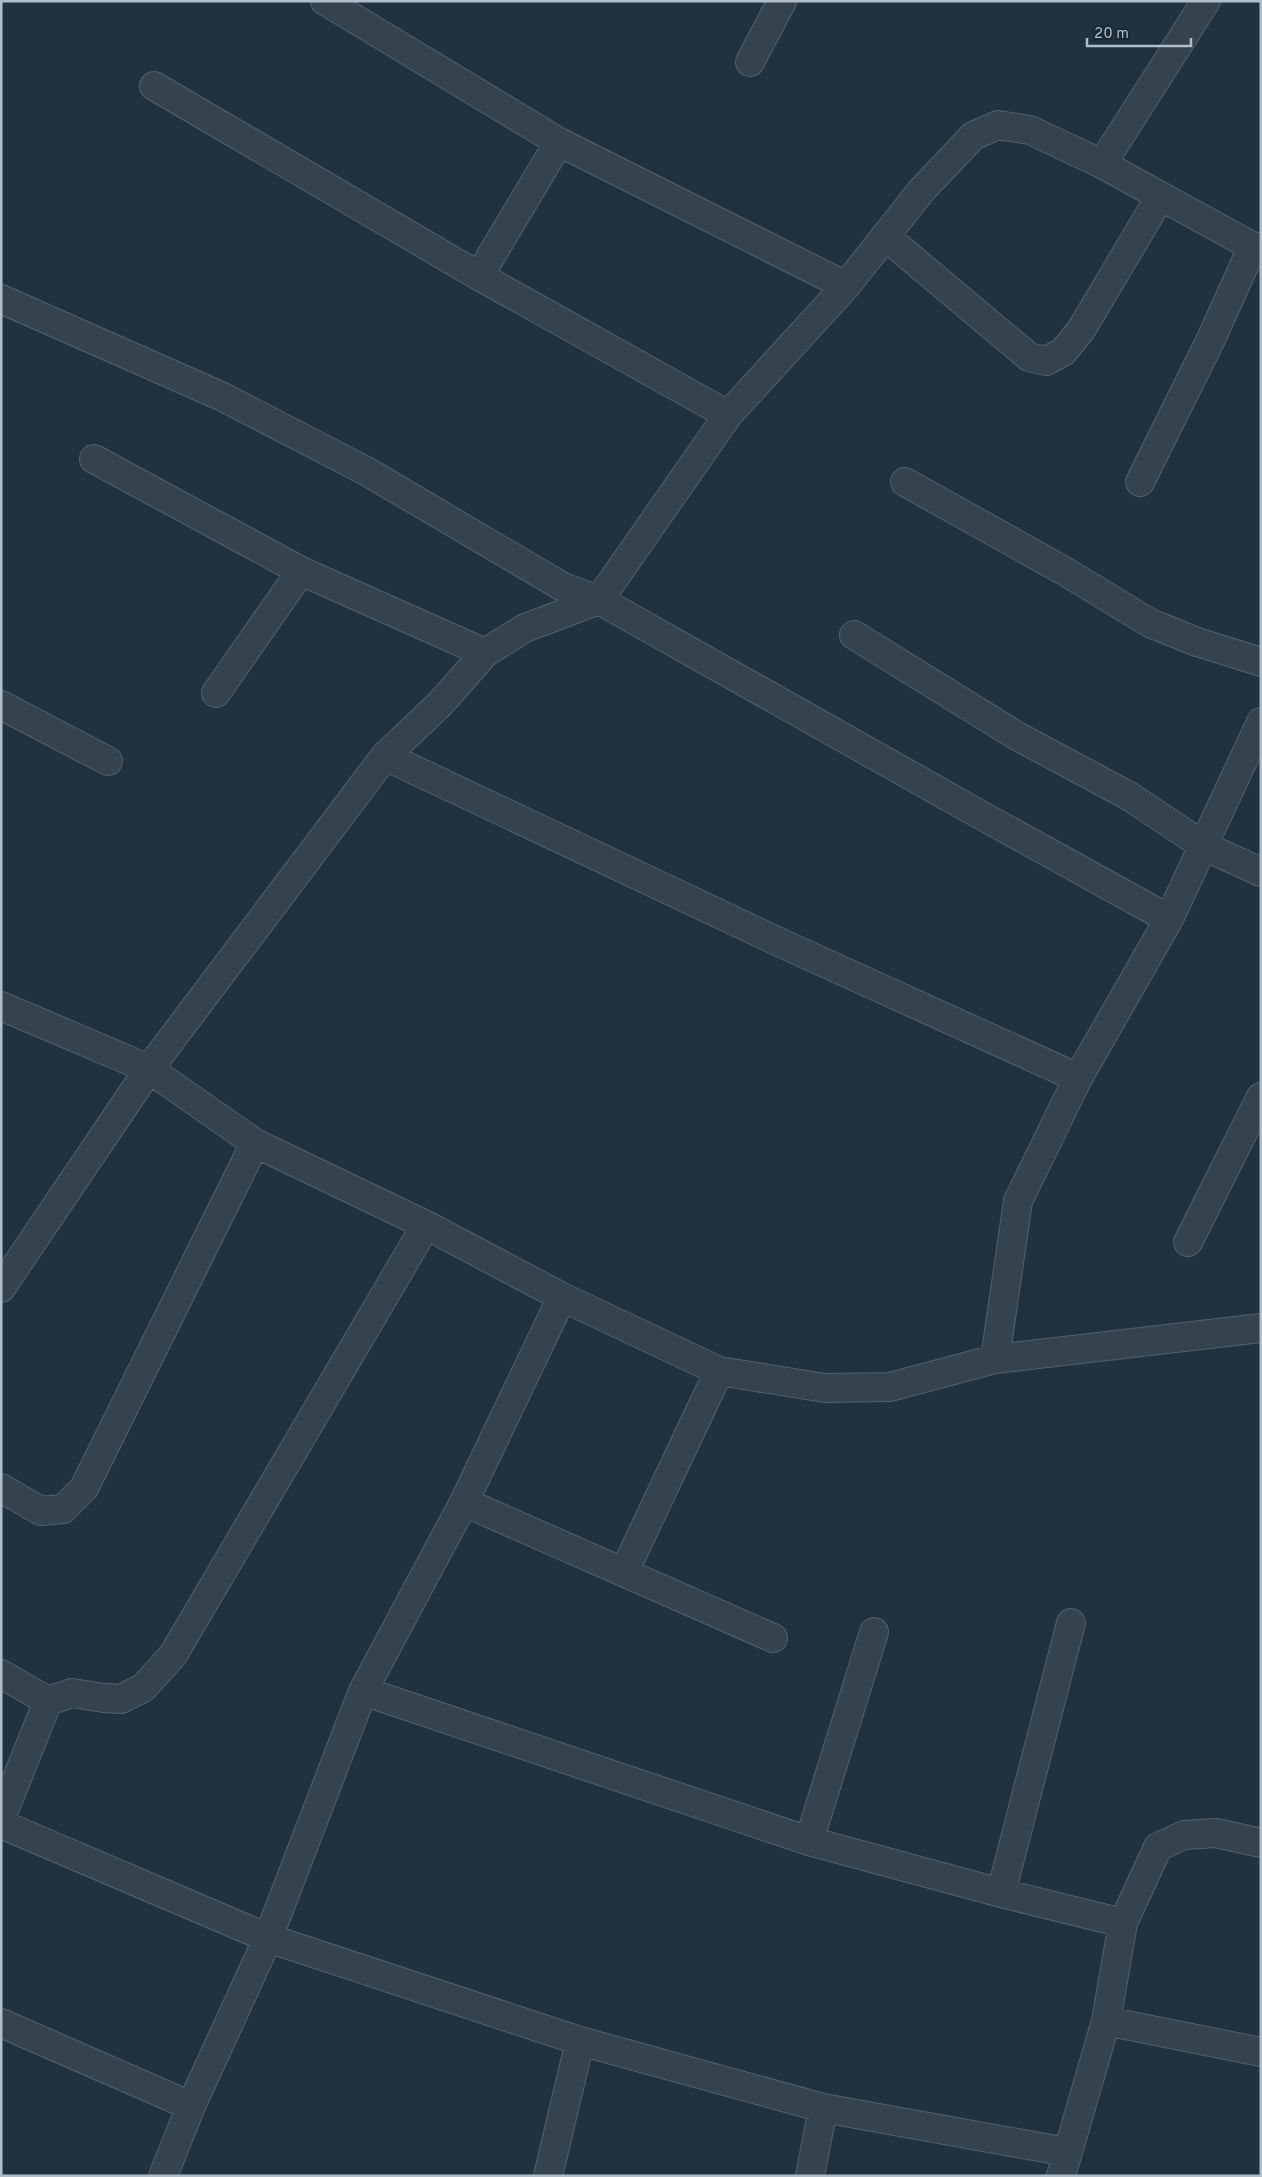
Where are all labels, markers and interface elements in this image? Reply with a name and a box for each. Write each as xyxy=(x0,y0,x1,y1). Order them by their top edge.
scale bar xyxy=(1087,15,1191,47)
text: 20 m xyxy=(1094,25,1129,44)

